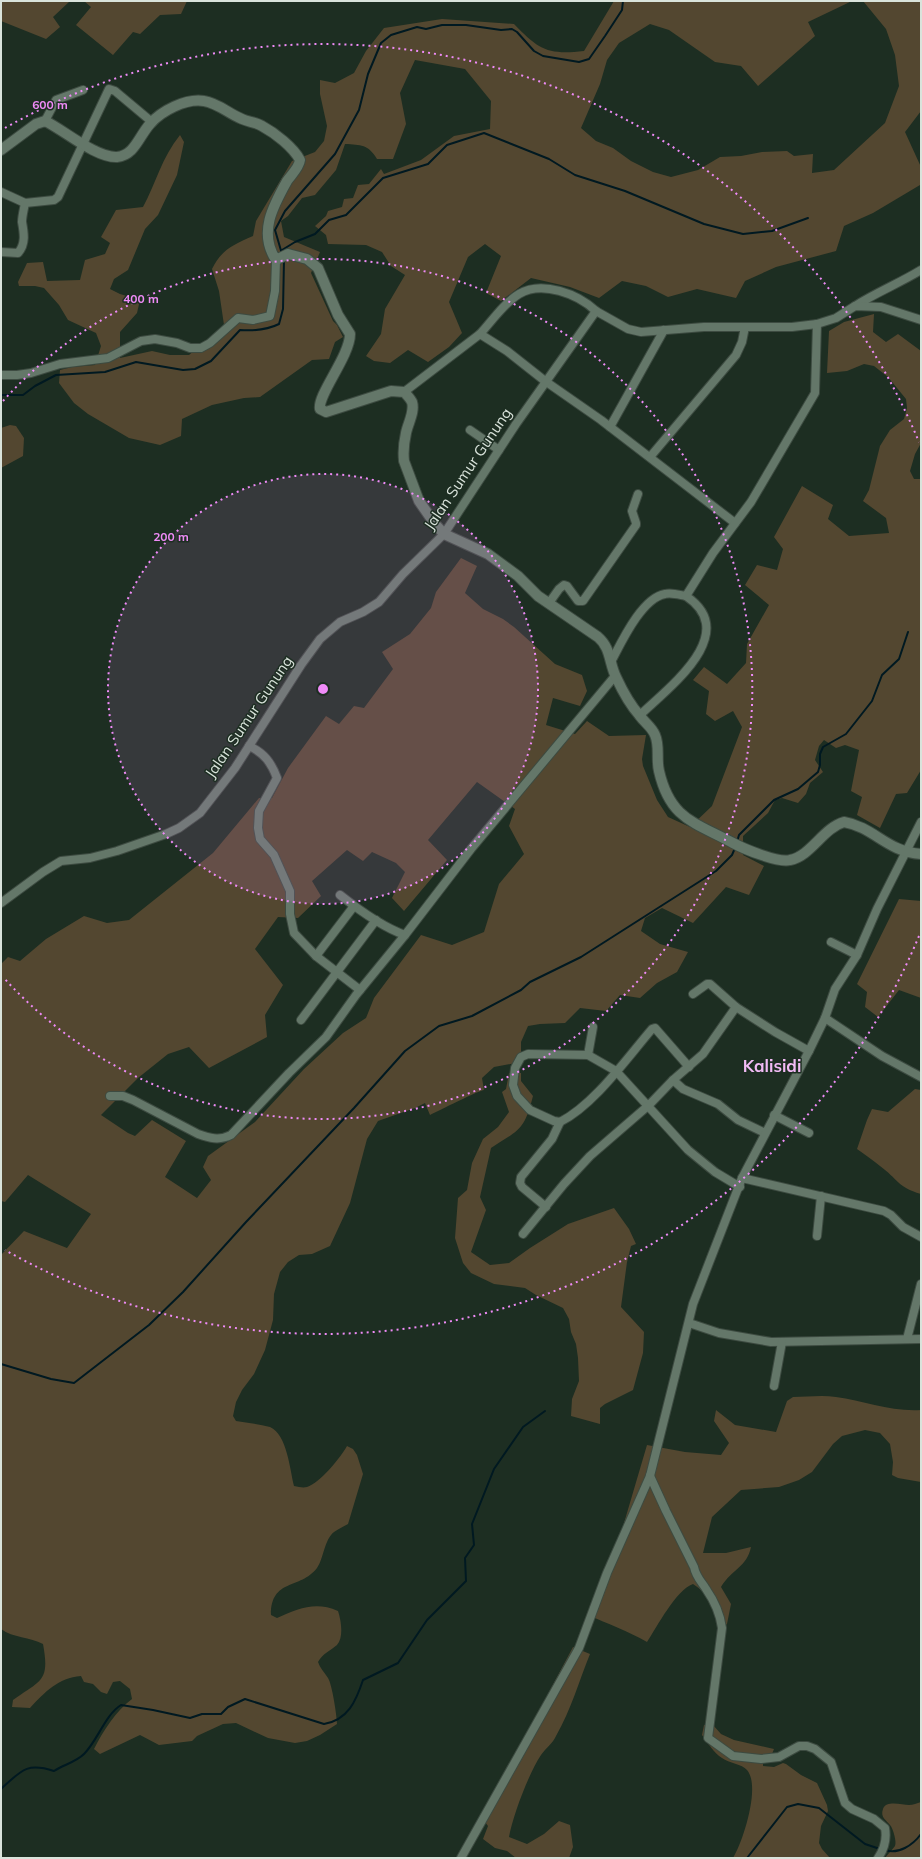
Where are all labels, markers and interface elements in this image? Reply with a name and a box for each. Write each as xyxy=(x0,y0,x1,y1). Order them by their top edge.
text: 600 m xyxy=(32,97,68,112)
text: 400 m xyxy=(123,291,159,306)
street label: Jalan Sumur Gunung xyxy=(420,404,516,533)
text: 200 m xyxy=(153,529,189,544)
street label: Jalan Sumur Gunung xyxy=(201,652,297,781)
centre of rings xyxy=(316,682,330,696)
district label: Kalisidi xyxy=(743,1055,801,1076)

